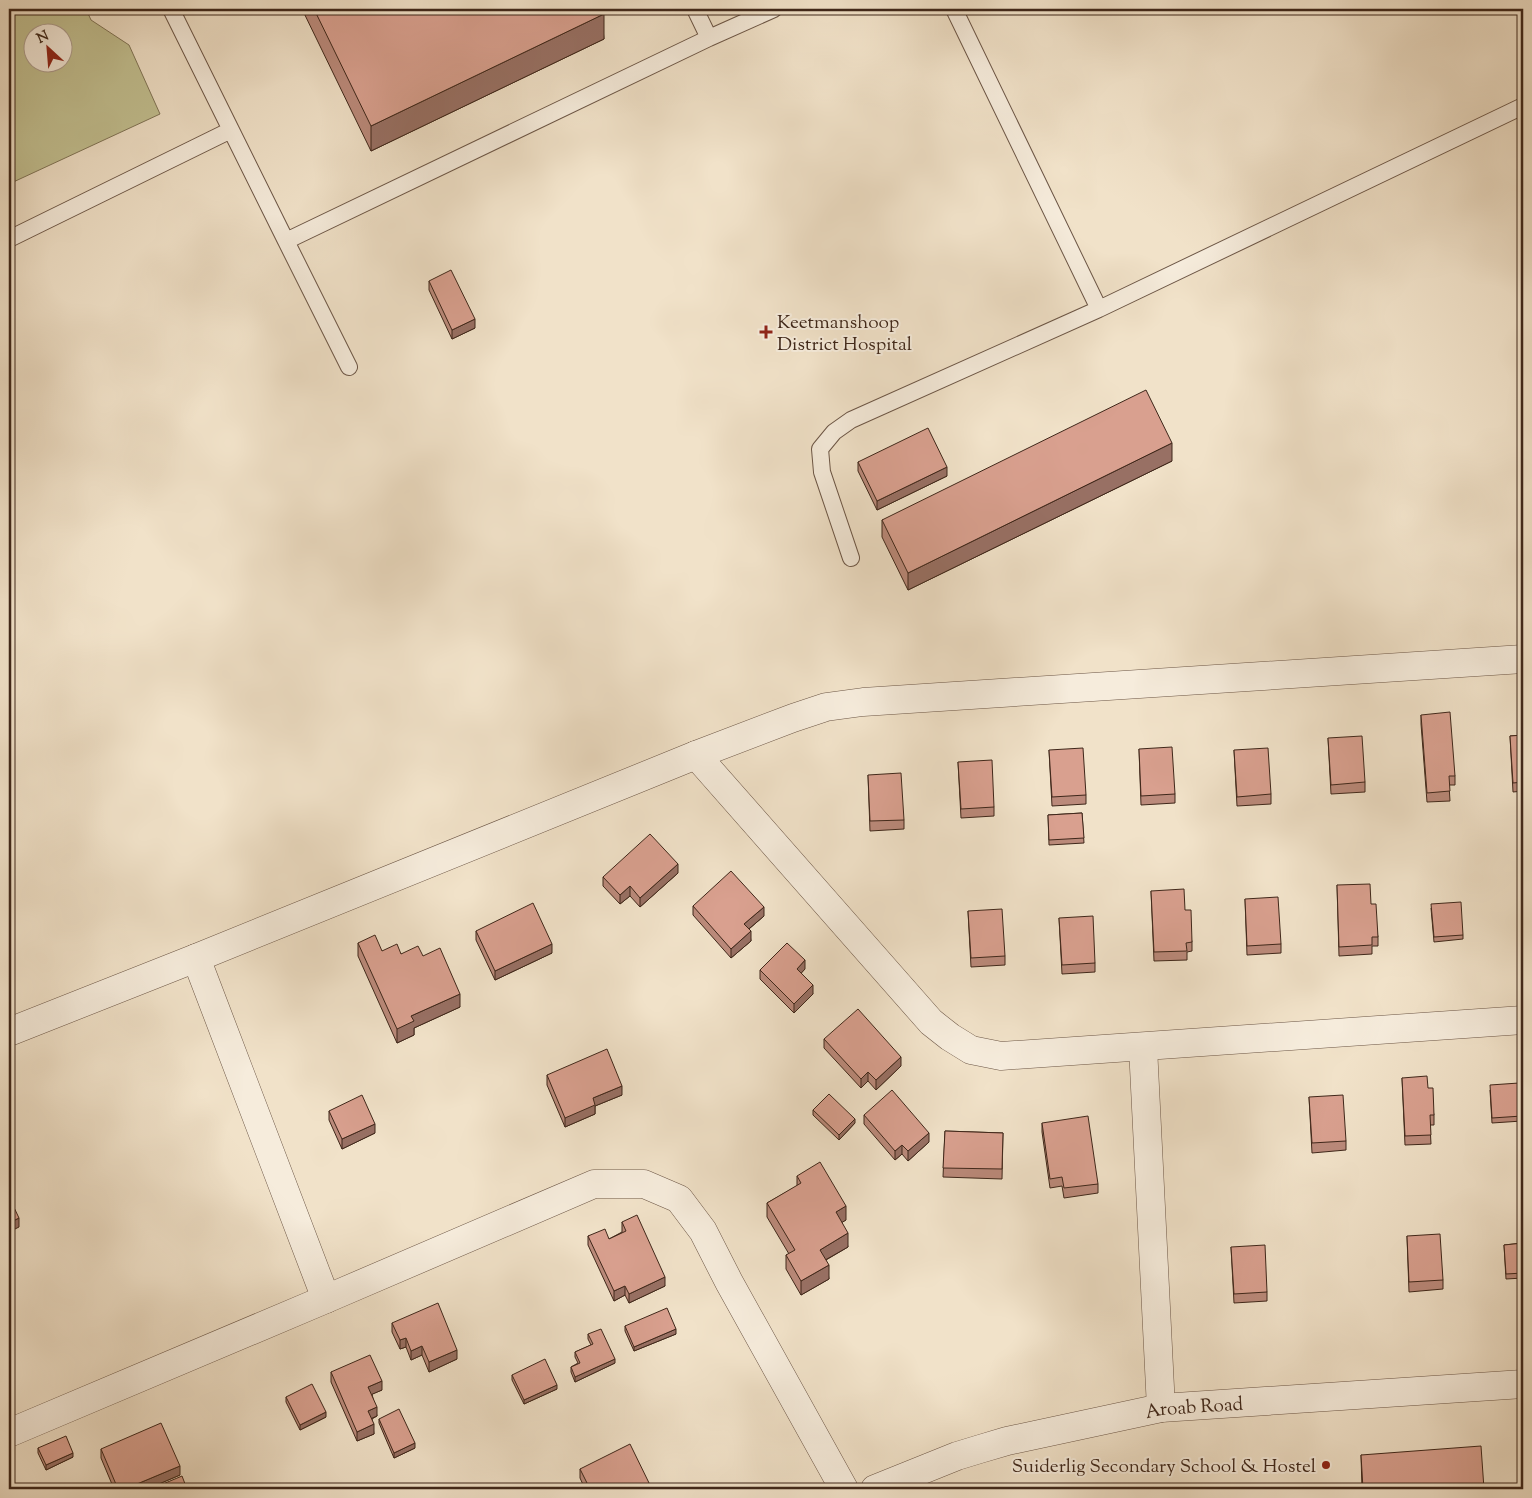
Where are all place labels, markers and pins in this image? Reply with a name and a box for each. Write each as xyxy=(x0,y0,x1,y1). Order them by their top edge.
place label: Keetmanshoop District Hospital xyxy=(777,310,912,359)
marker: Keetmanshoop District Hospital xyxy=(759,325,773,339)
place label: Suiderlig Secondary School & Hostel xyxy=(1012,1454,1316,1481)
marker: Suiderlig Secondary School & Hostel xyxy=(1320,1459,1332,1471)

